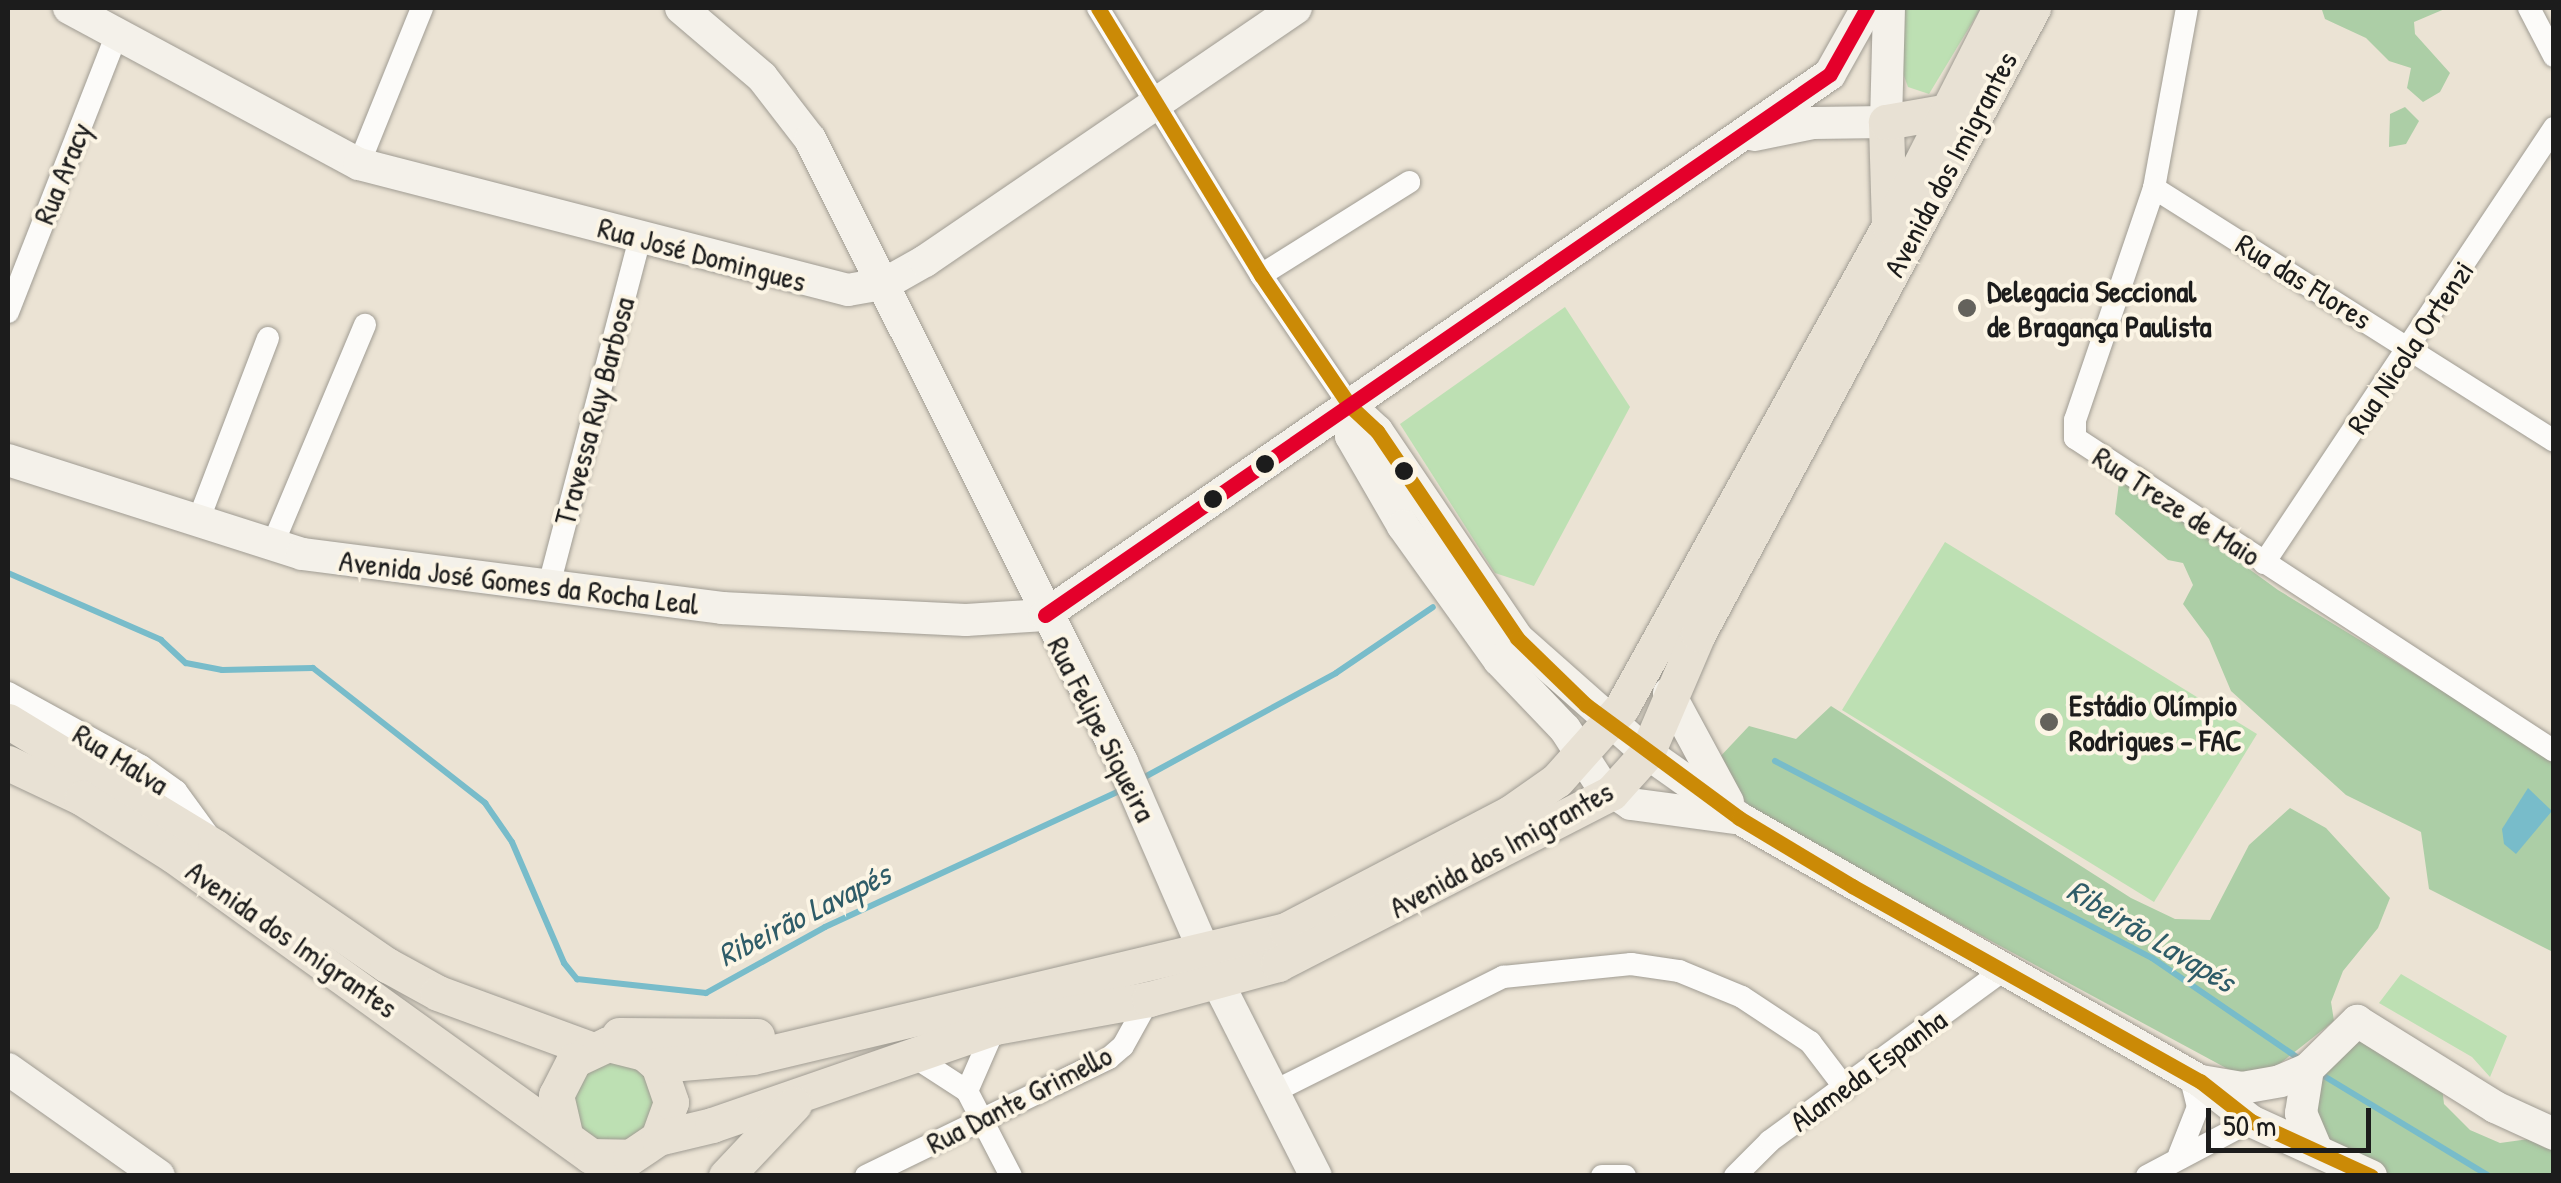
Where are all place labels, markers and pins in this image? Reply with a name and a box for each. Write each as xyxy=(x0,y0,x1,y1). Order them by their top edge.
place label: Delegacia Seccional de Bragança Paulista xyxy=(1987,273,2212,344)
marker: Delegacia Seccional de Bragança Paulista xyxy=(1956,297,1978,319)
unlabelled marker xyxy=(1255,454,1275,474)
unlabelled marker xyxy=(1394,461,1414,481)
unlabelled marker xyxy=(1203,489,1223,509)
place label: Estádio Olímpio Rodrigues - FAC xyxy=(2069,687,2242,758)
marker: Estádio Olímpio Rodrigues - FAC xyxy=(2038,711,2060,733)

